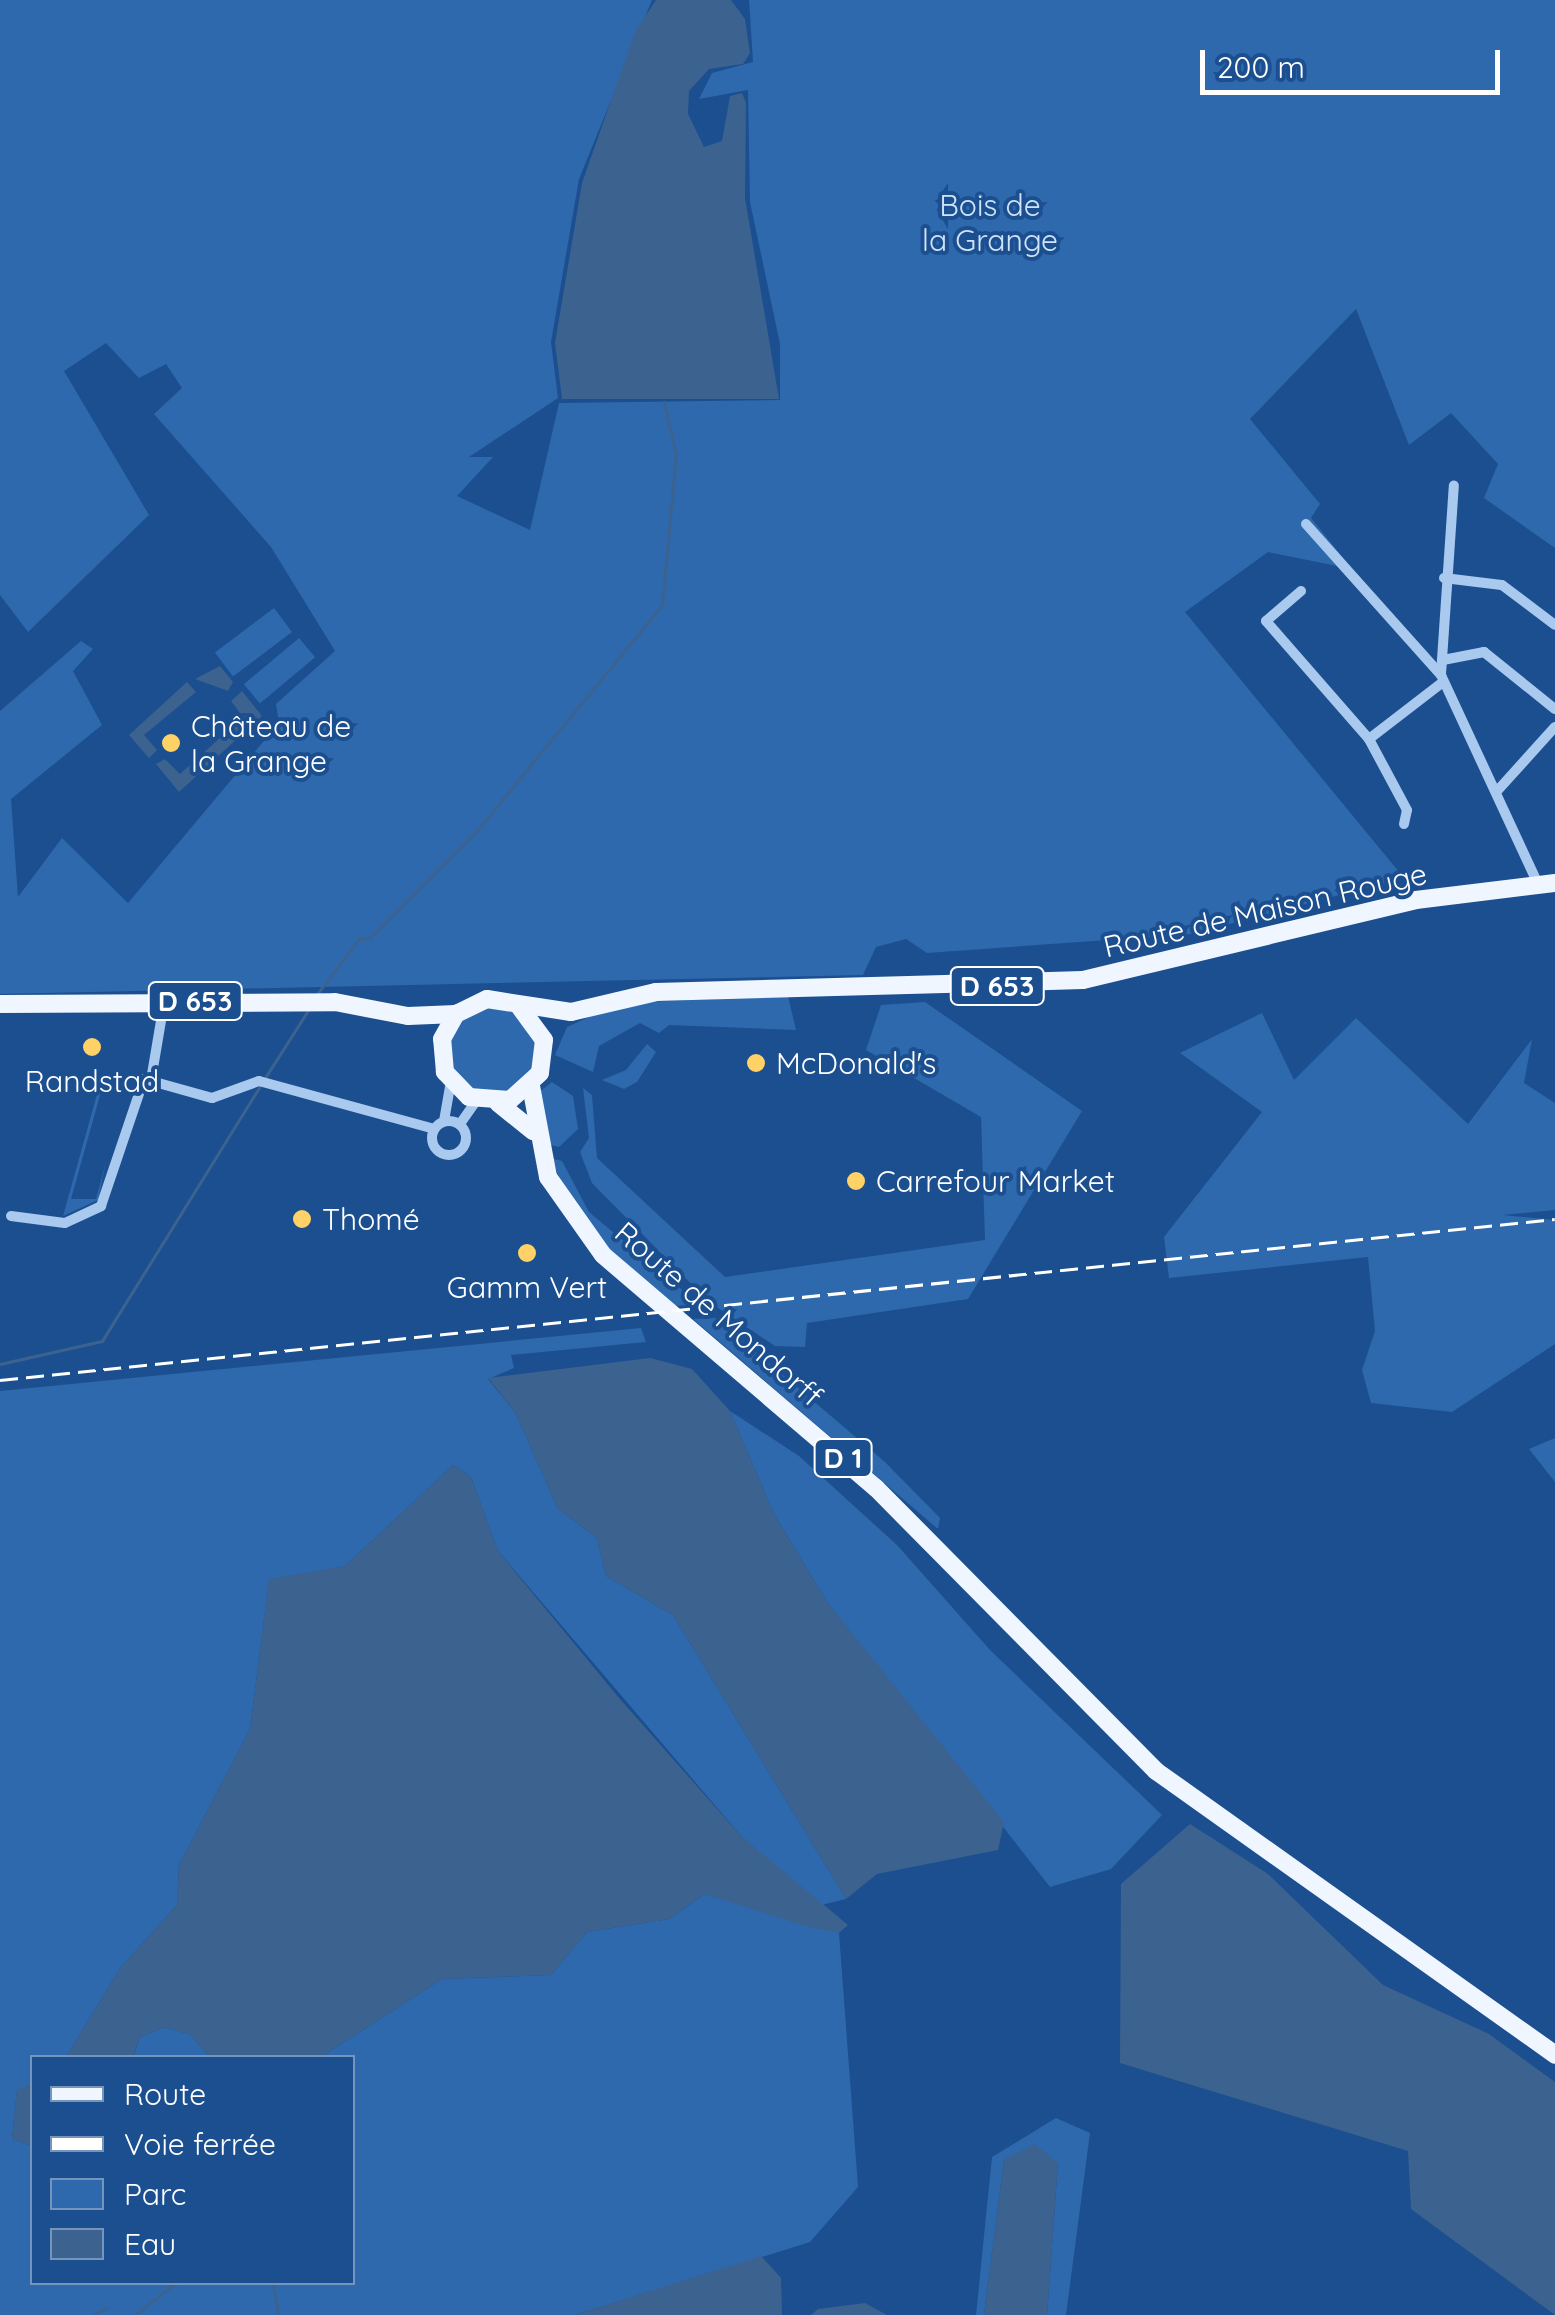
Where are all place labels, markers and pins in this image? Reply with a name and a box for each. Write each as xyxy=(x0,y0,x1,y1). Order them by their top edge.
place label: Château de la Grange xyxy=(191,708,351,778)
marker: Château de la Grange xyxy=(160,732,182,754)
marker: Randstad xyxy=(81,1036,103,1058)
place label: McDonald's xyxy=(776,1045,936,1081)
marker: McDonald's xyxy=(745,1052,767,1074)
place label: Randstad xyxy=(25,1063,159,1099)
place label: Carrefour Market xyxy=(876,1163,1115,1199)
marker: Carrefour Market xyxy=(845,1170,867,1192)
place label: Thomé xyxy=(322,1201,420,1237)
marker: Thomé xyxy=(291,1208,313,1230)
marker: Gamm Vert xyxy=(516,1242,538,1264)
place label: Gamm Vert xyxy=(447,1269,607,1305)

